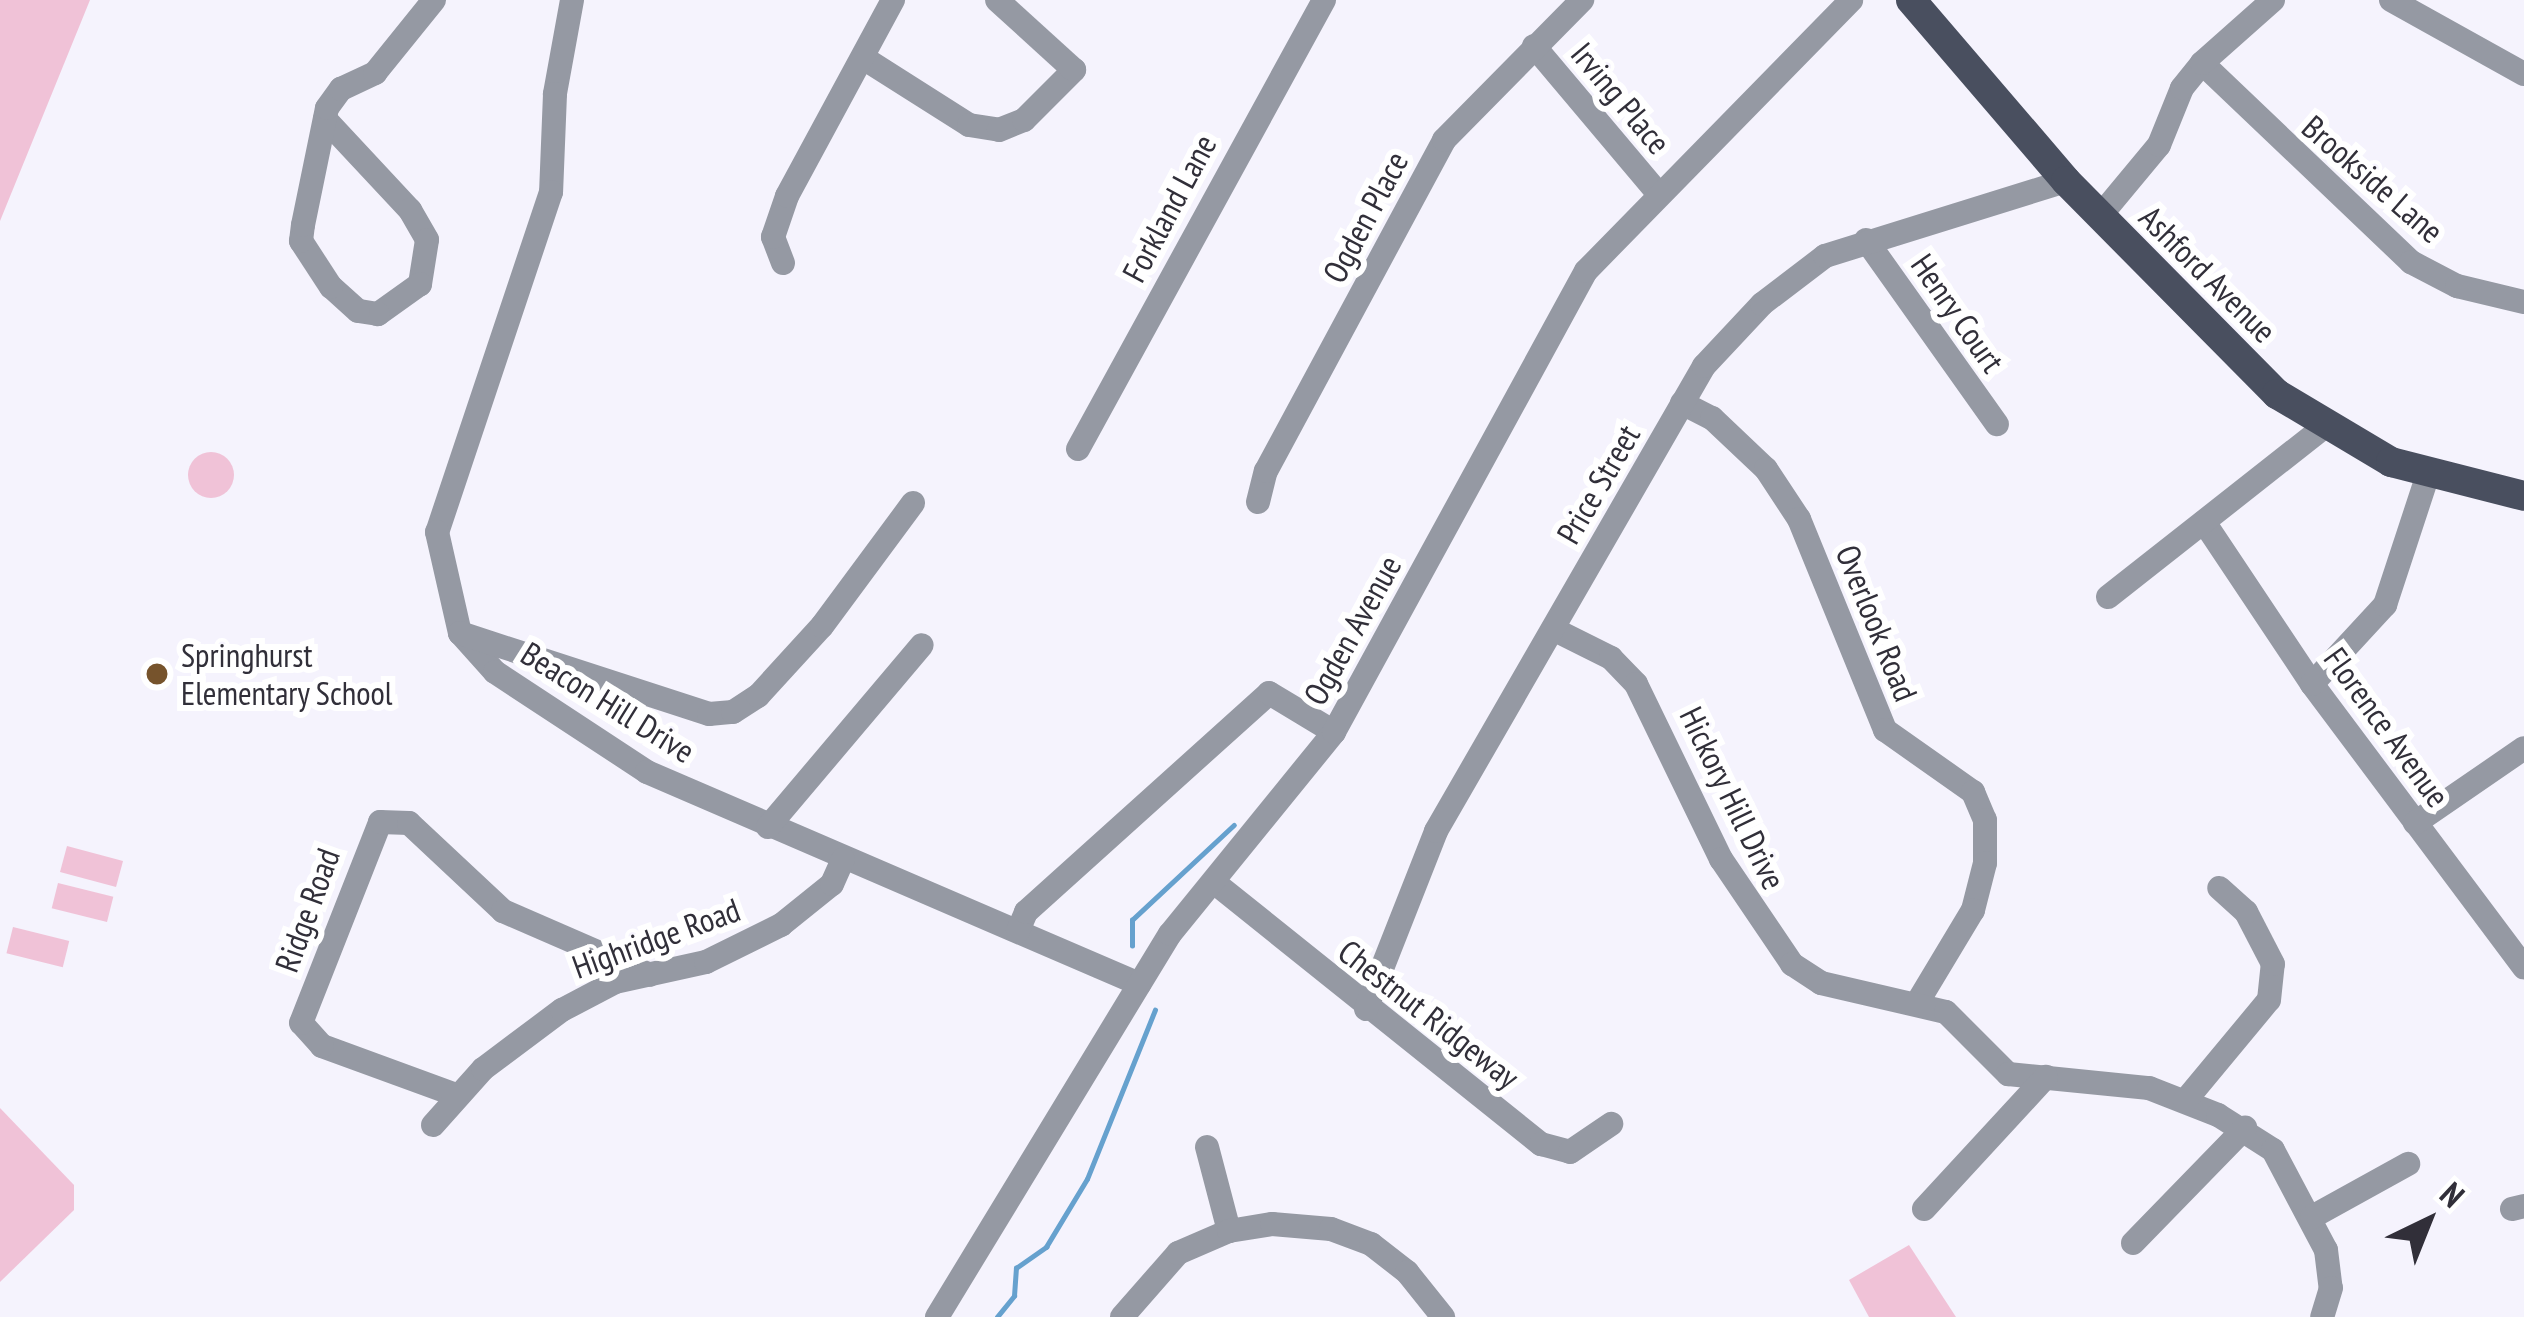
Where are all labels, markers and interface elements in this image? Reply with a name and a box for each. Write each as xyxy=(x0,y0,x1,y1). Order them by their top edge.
street label: Irving Place xyxy=(1563,34,1679,162)
street label: Brookside Lane xyxy=(2294,107,2452,251)
street label: Forkland Lane xyxy=(1114,128,1224,288)
street label: Ogden Place xyxy=(1314,145,1416,289)
street label: Ashford Avenue xyxy=(2131,197,2285,351)
street label: Henry Court xyxy=(1903,246,2013,380)
street label: Price Street xyxy=(1548,418,1648,550)
street label: Overlook Road xyxy=(1828,539,1926,707)
street label: Ogden Avenue xyxy=(1295,548,1409,712)
street label: Beacon Hill Drive xyxy=(514,633,702,771)
place label: Springhurst Elementary School xyxy=(181,635,393,713)
street label: Florence Avenue xyxy=(2316,639,2458,815)
marker: Springhurst Elementary School xyxy=(144,661,170,687)
street label: Hickory Hill Drive xyxy=(1672,700,1794,896)
street label: Ridge Road xyxy=(266,843,348,977)
street label: Highridge Road xyxy=(567,889,745,987)
street label: Chestnut Ridgeway xyxy=(1331,931,1527,1097)
north arrow xyxy=(2368,1161,2488,1281)
text: N xyxy=(2432,1172,2474,1216)

